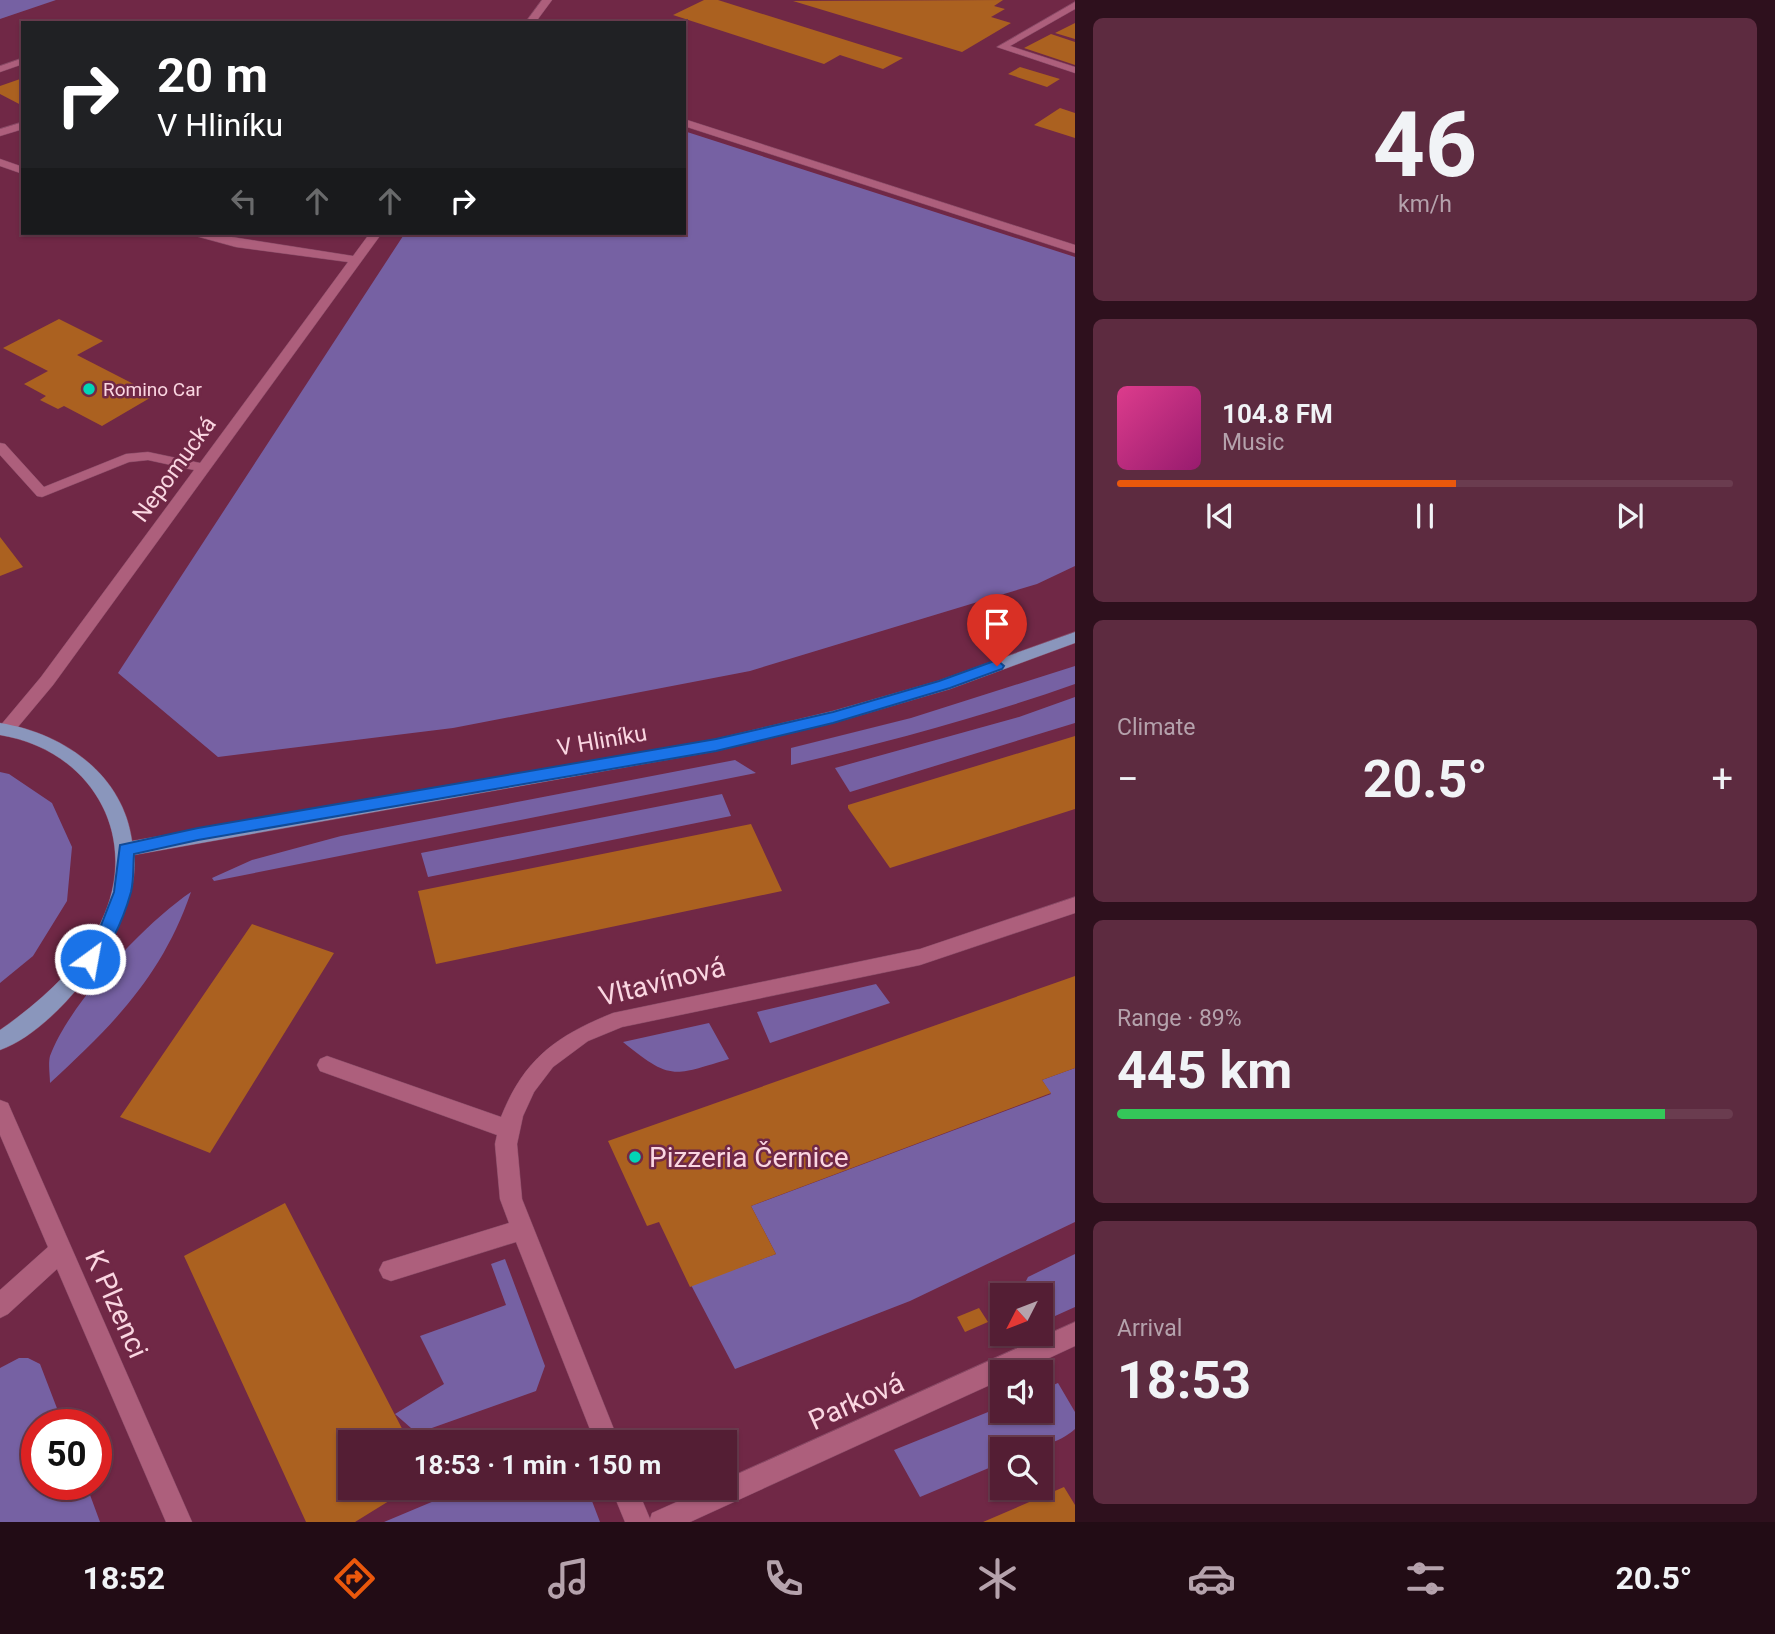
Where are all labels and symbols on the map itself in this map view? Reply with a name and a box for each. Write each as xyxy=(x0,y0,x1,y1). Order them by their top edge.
place label: Romino Car xyxy=(103,378,203,401)
marker: Romino Car xyxy=(81,381,97,397)
street label: Nepomucká xyxy=(127,411,222,527)
pin xyxy=(967,594,1027,666)
street label: V Hliníku xyxy=(555,719,649,762)
position arrow xyxy=(53,922,127,996)
street label: Vltavínová xyxy=(595,950,729,1013)
place label: Pizzeria Černice xyxy=(649,1141,849,1174)
marker: Pizzeria Černice xyxy=(627,1149,643,1165)
street label: K Plzenci xyxy=(78,1245,155,1363)
north arrow xyxy=(990,1283,1054,1346)
street label: Parková xyxy=(803,1366,909,1437)
speed limit sign: 50 xyxy=(21,1409,112,1500)

